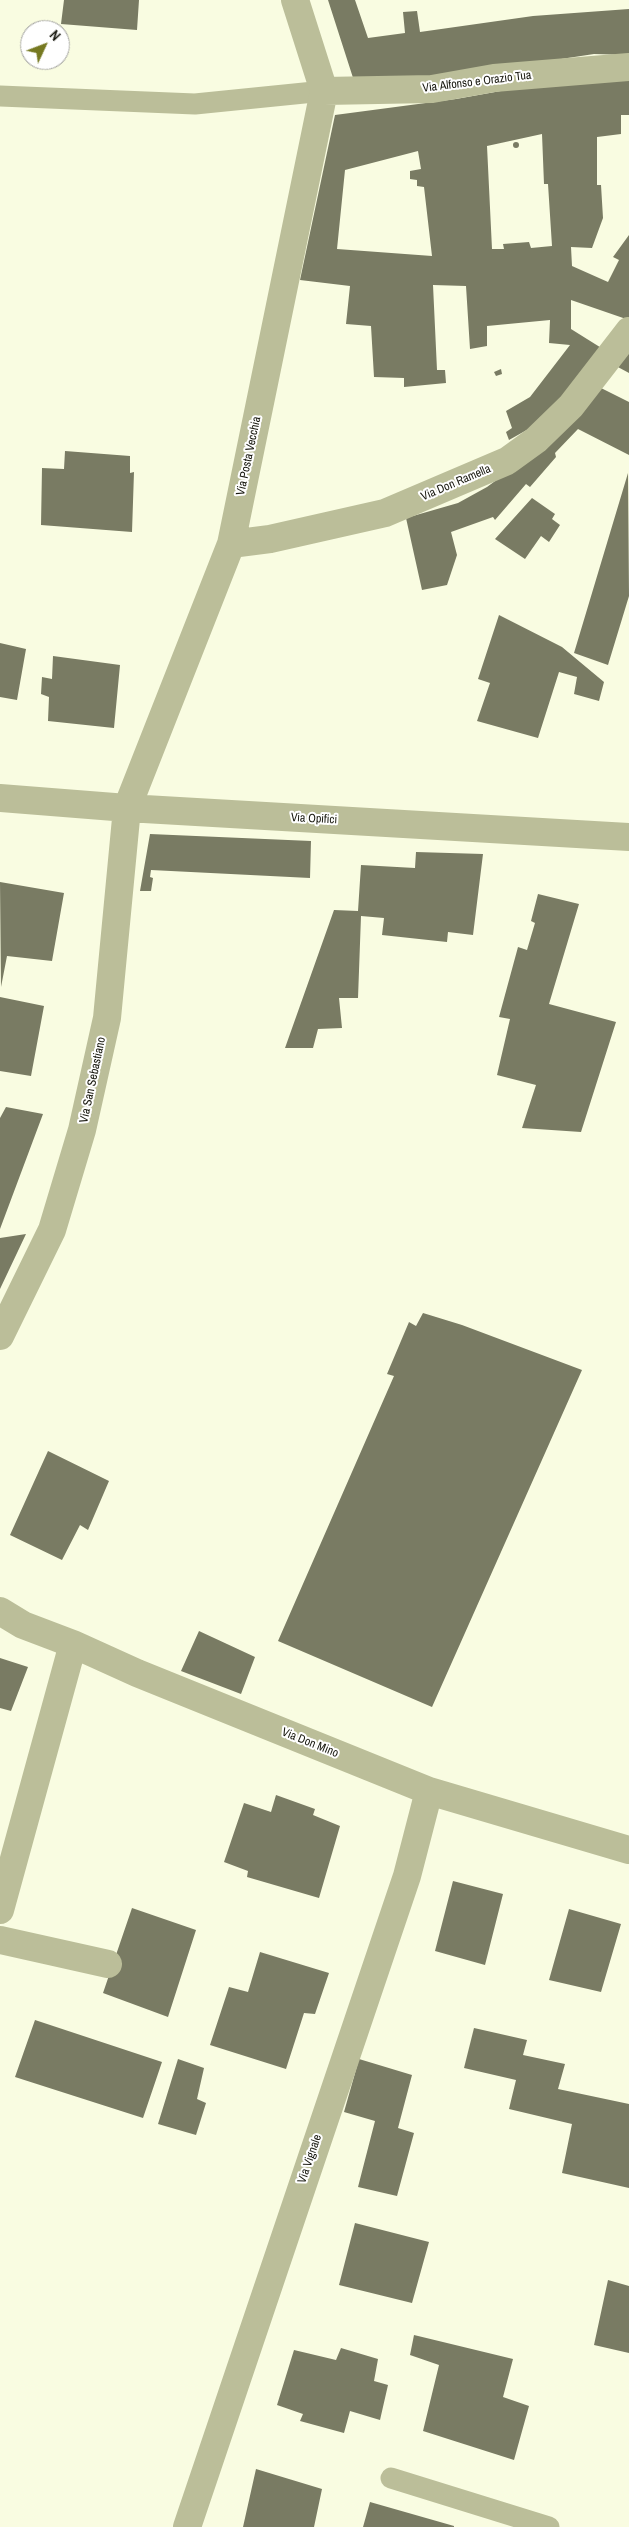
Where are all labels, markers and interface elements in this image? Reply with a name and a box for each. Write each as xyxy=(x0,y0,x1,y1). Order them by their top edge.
north arrow xyxy=(20,20,70,70)
text: N xyxy=(46,26,65,45)
street label: Via Alfonso e Orazio Tua xyxy=(422,68,532,96)
street label: Via Posta Vecchia xyxy=(234,415,264,497)
street label: Via Don Ramella xyxy=(419,462,493,504)
street label: Via Opifici xyxy=(290,811,338,827)
street label: Via San Sebastiano xyxy=(77,1036,109,1124)
street label: Via Don Mino xyxy=(279,1725,341,1761)
street label: Via Vignale xyxy=(295,2133,325,2185)

